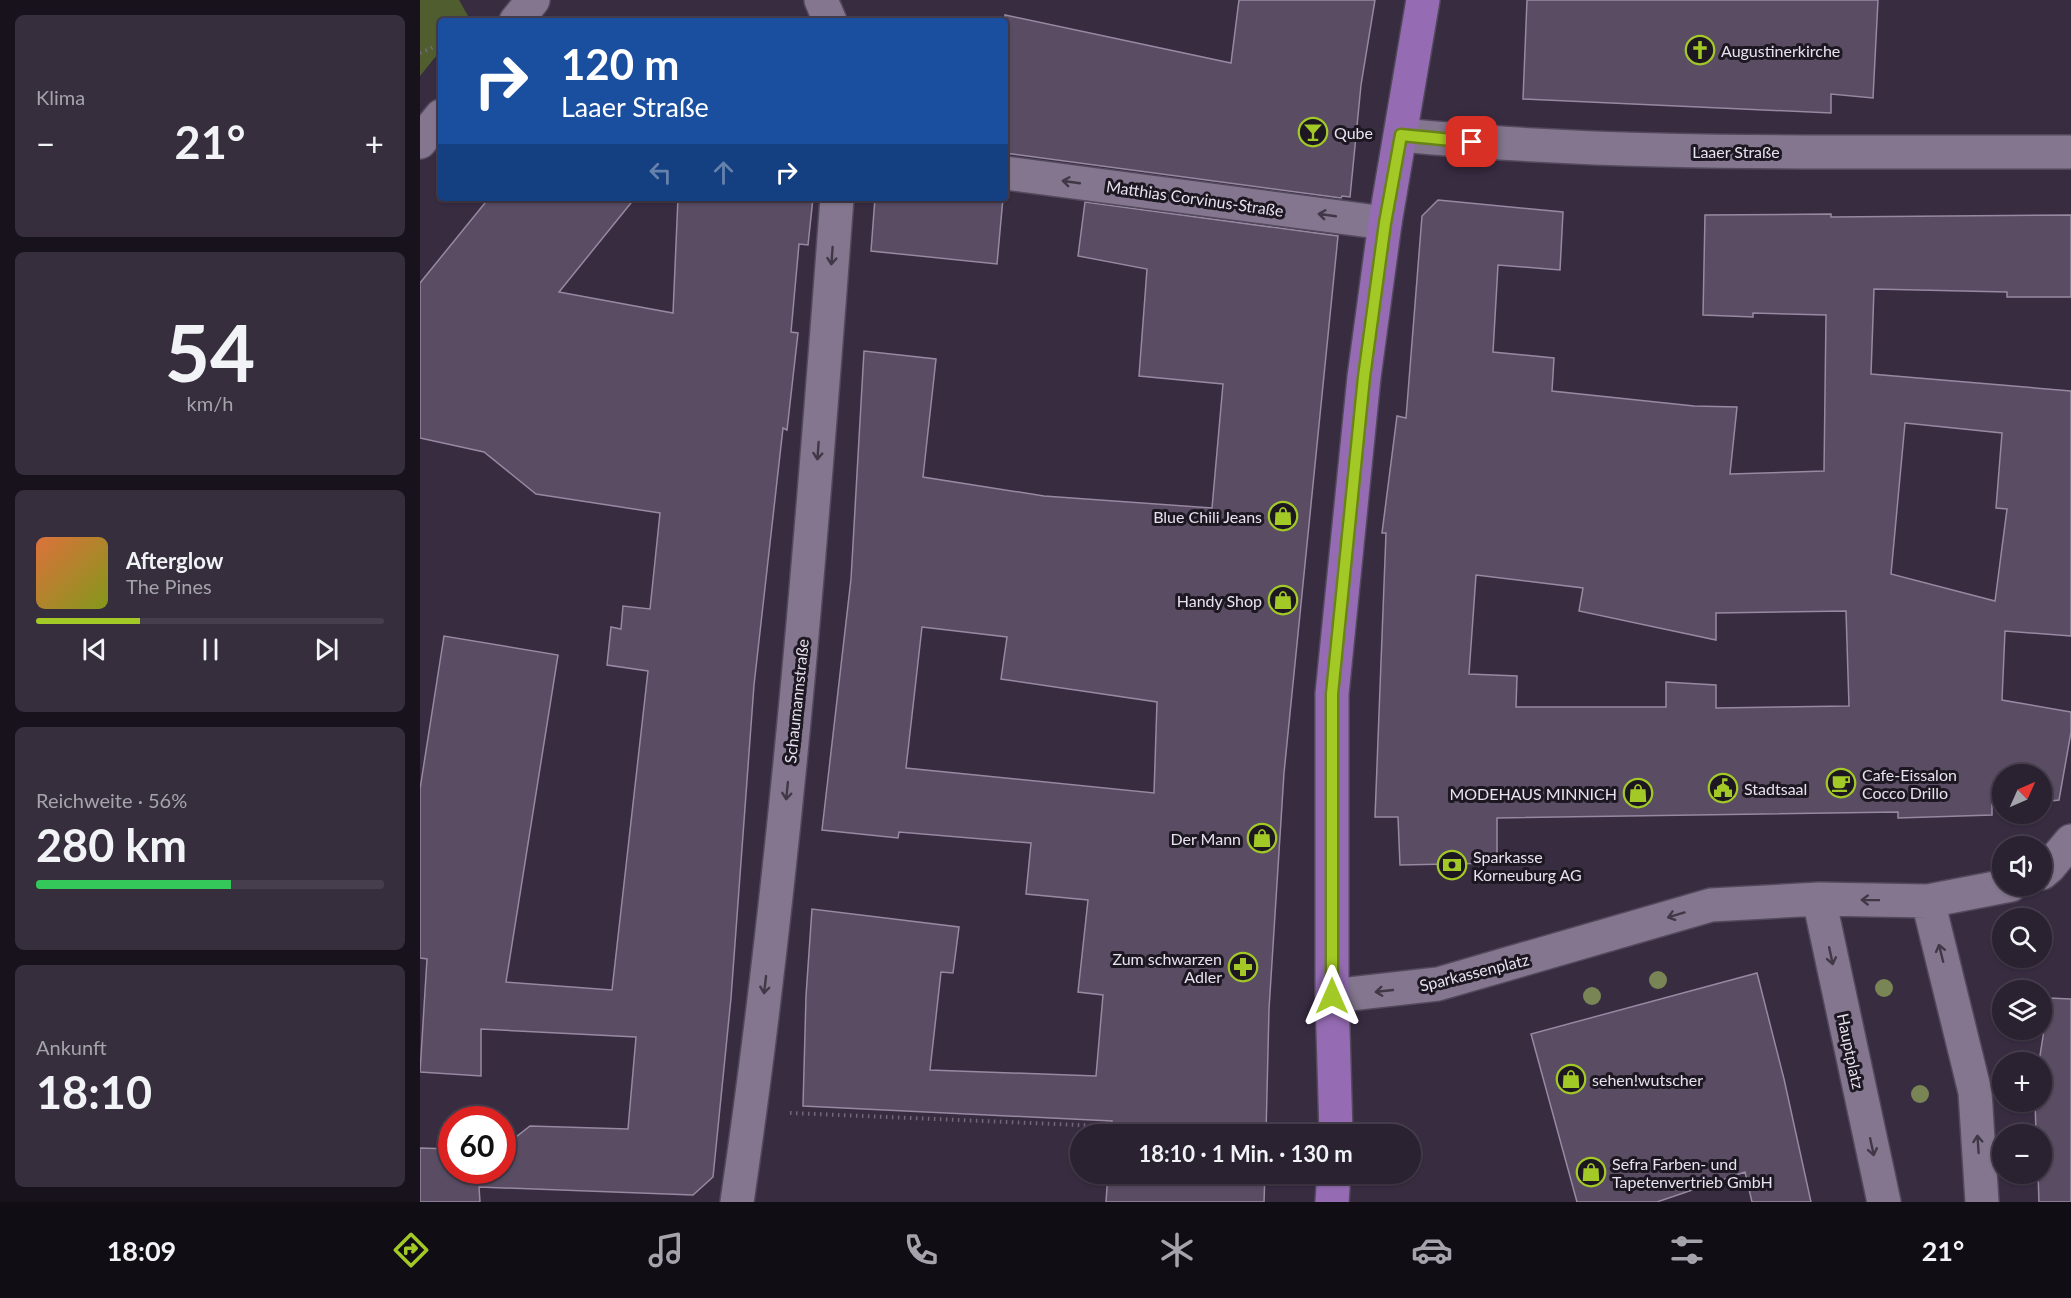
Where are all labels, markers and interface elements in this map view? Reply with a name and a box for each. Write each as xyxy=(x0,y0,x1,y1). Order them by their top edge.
church icon: Augustinerkirche xyxy=(1684,34,1716,66)
text: 120 m xyxy=(561,39,679,89)
place label: Augustinerkirche xyxy=(1721,41,1840,60)
icon: right xyxy=(462,42,540,120)
text: Klima xyxy=(36,85,85,109)
text: Laaer Straße xyxy=(561,90,709,123)
text: 21° xyxy=(175,115,245,169)
bar icon: Qube xyxy=(1297,116,1329,148)
pin xyxy=(1446,116,1497,167)
text: − xyxy=(36,123,55,163)
text: + xyxy=(365,123,384,163)
place label: Qube xyxy=(1334,123,1373,142)
icon: arrive xyxy=(1455,125,1488,158)
street label: Laaer Straße xyxy=(1692,142,1780,161)
icon: left xyxy=(644,156,677,189)
icon: ahead xyxy=(707,156,740,189)
icon: right xyxy=(770,156,803,189)
one-way arrow xyxy=(1062,176,1082,187)
street label: Matthias Corvinus-Straße xyxy=(1105,176,1285,220)
one-way arrow xyxy=(1317,210,1337,221)
one-way arrow xyxy=(827,246,838,266)
text: 54 xyxy=(165,305,255,399)
text: km/h xyxy=(187,391,233,415)
one-way arrow xyxy=(812,440,823,460)
shop icon: Blue Chili Jeans xyxy=(1267,500,1299,532)
place label: Blue Chili Jeans xyxy=(1153,507,1262,526)
text: Afterglow xyxy=(126,547,223,574)
text: The Pines xyxy=(126,574,212,598)
shop icon: Handy Shop xyxy=(1267,584,1299,616)
place label: Handy Shop xyxy=(1177,591,1262,610)
icon: previous xyxy=(78,633,111,666)
icon: pause xyxy=(194,633,227,666)
icon: next xyxy=(310,633,343,666)
street label: Schaumannstraße xyxy=(780,638,812,764)
north arrow xyxy=(1992,764,2052,824)
map controls xyxy=(1992,764,2052,1184)
place label: Cafe-Eissalon Cocco Drillo xyxy=(1862,765,1957,802)
cafe icon: Cafe-Eissalon Cocco Drillo xyxy=(1825,767,1857,799)
public building icon: Stadtsaal xyxy=(1707,772,1739,804)
shop icon: MODEHAUS MINNICH xyxy=(1622,777,1654,809)
place label: Stadtsaal xyxy=(1744,779,1807,798)
one-way arrow xyxy=(781,781,792,801)
place label: MODEHAUS MINNICH xyxy=(1449,784,1617,803)
text: Reichweite · 56% xyxy=(36,788,187,812)
text: 280 km xyxy=(36,818,187,872)
shop icon: Der Mann xyxy=(1246,822,1278,854)
place label: Der Mann xyxy=(1170,829,1241,848)
button: sound xyxy=(1992,836,2052,896)
place label: Sparkasse Korneuburg AG xyxy=(1473,847,1582,884)
bank icon: Sparkasse Korneuburg AG xyxy=(1436,849,1468,881)
one-way arrow xyxy=(1860,894,1880,906)
button: search xyxy=(1992,908,2052,968)
one-way arrow xyxy=(1667,910,1686,921)
one-way arrow xyxy=(1934,944,1946,963)
one-way arrow xyxy=(1826,946,1837,966)
place label: Zum schwarzen Adler xyxy=(1112,949,1222,986)
street label: Sparkassenplatz xyxy=(1417,949,1531,995)
pharmacy icon: Zum schwarzen Adler xyxy=(1227,951,1259,983)
position arrow xyxy=(1300,964,1364,1028)
one-way arrow xyxy=(759,975,770,995)
button: layers xyxy=(1992,980,2052,1040)
one-way arrow xyxy=(1375,986,1395,997)
street label: Hauptplatz xyxy=(1834,1011,1868,1091)
text: Ankunft xyxy=(36,1035,107,1059)
button: + xyxy=(1992,1052,2052,1112)
shop icon: sehen!wutscher xyxy=(1555,1063,1587,1095)
text: 18:10 xyxy=(36,1065,152,1119)
place label: sehen!wutscher xyxy=(1592,1070,1703,1089)
speed limit sign: 60 xyxy=(438,1106,516,1184)
button: − xyxy=(1992,1124,2052,1184)
one-way arrow xyxy=(1972,1134,1983,1154)
one-way arrow xyxy=(1867,1137,1879,1156)
text: 18:10 · 1 Min. · 130 m xyxy=(1138,1140,1353,1167)
place label: Sefra Farben- und Tapetenvertrieb GmbH xyxy=(1612,1154,1773,1191)
shop icon: Sefra Farben- und Tapetenvertrieb GmbH xyxy=(1575,1156,1607,1188)
icon: directions xyxy=(390,1229,432,1271)
icon: music xyxy=(645,1229,687,1271)
icon: phone xyxy=(900,1229,942,1271)
icon: climate xyxy=(1156,1229,1198,1271)
icon: car xyxy=(1411,1229,1453,1271)
icon: filters xyxy=(1666,1229,1708,1271)
text: 18:09 xyxy=(107,1234,176,1267)
text: 21° xyxy=(1922,1234,1964,1267)

